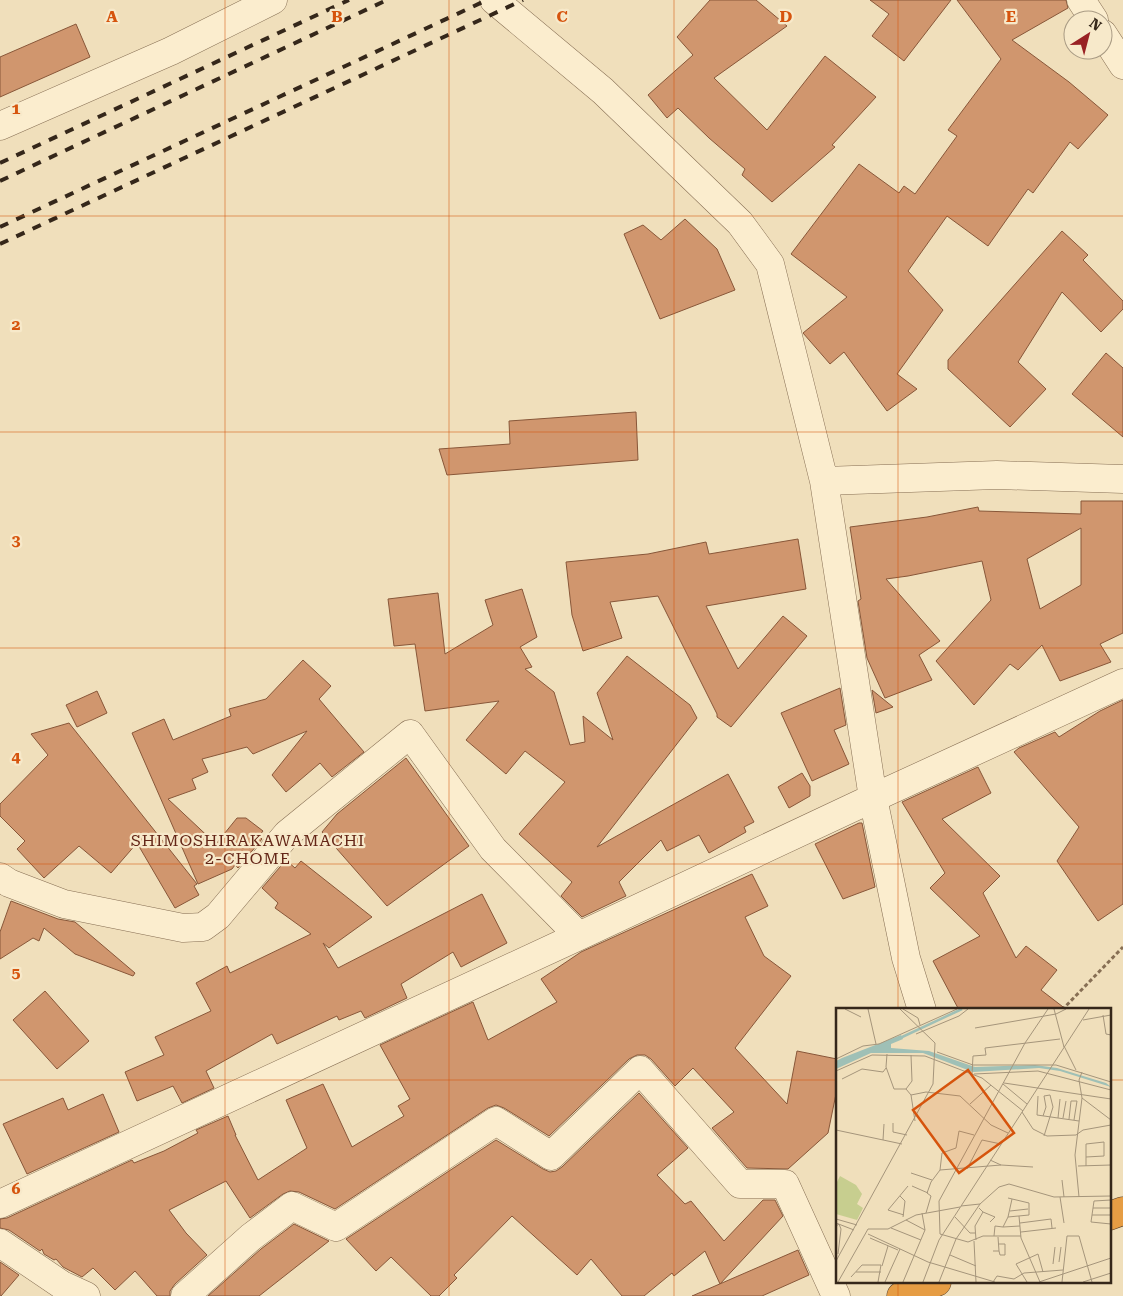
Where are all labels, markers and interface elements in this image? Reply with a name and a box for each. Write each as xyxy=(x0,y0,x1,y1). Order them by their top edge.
text: A xyxy=(106,7,118,26)
text: B xyxy=(331,7,343,26)
text: C xyxy=(556,7,568,26)
text: D xyxy=(780,7,793,26)
text: E xyxy=(1006,7,1016,26)
north arrow xyxy=(1063,10,1113,60)
text: N xyxy=(1087,15,1105,34)
text: 1 xyxy=(12,99,21,118)
text: 2 xyxy=(12,315,21,334)
text: 3 xyxy=(12,531,21,550)
text: 4 xyxy=(12,747,21,766)
district label: SHIMOSHIRAKAWAMACHI 2-CHOME xyxy=(131,831,365,868)
text: 5 xyxy=(12,963,21,982)
inset map xyxy=(836,1008,1110,1284)
text: 6 xyxy=(12,1179,21,1198)

